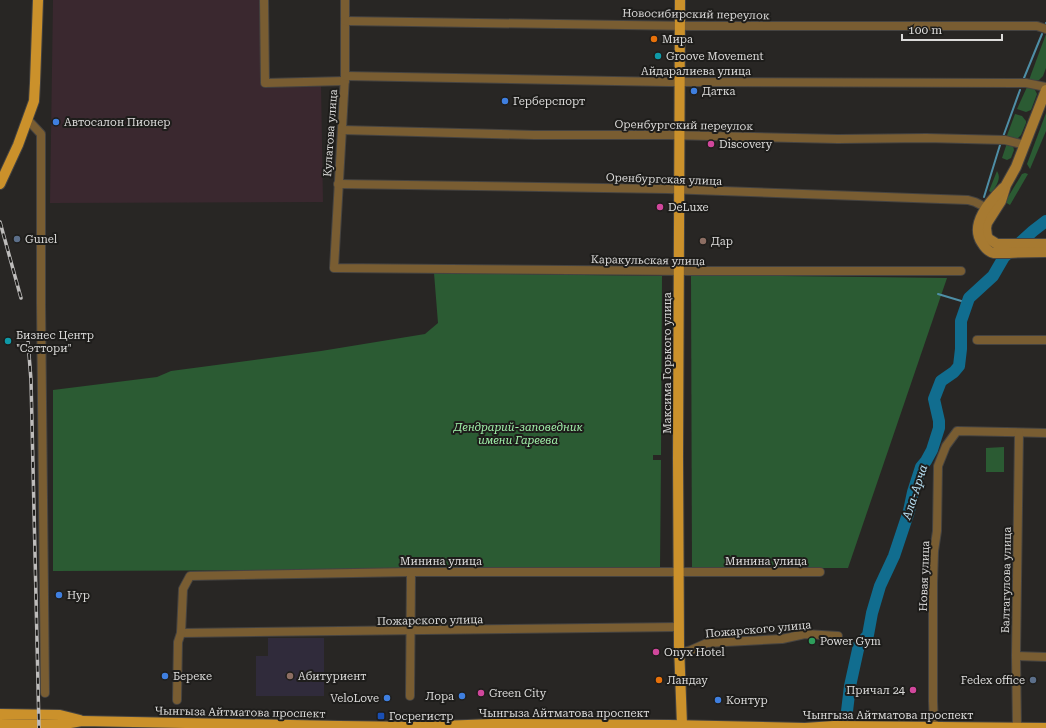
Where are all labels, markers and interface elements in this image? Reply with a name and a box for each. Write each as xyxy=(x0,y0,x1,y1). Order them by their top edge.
street label: Новосибирский переулок xyxy=(622,7,770,22)
scale bar xyxy=(902,16,1002,42)
text: 100 m xyxy=(908,23,942,37)
place label: Мира xyxy=(662,33,693,46)
marker: Мира xyxy=(649,34,659,44)
place label: Groove Movement xyxy=(666,50,764,63)
marker: Groove Movement xyxy=(653,51,663,61)
street label: Айдаралиева улица xyxy=(641,65,751,78)
place label: Датка xyxy=(702,85,735,98)
marker: Датка xyxy=(689,86,699,96)
street label: Кулатова улица xyxy=(321,89,340,177)
place label: Герберспорт xyxy=(513,95,585,108)
marker: Герберспорт xyxy=(500,96,510,106)
place label: Автосалон Пионер xyxy=(64,116,170,129)
marker: Автосалон Пионер xyxy=(51,117,61,127)
street label: Оренбургский переулок xyxy=(615,118,753,133)
place label: Discovery xyxy=(719,138,773,151)
marker: Discovery xyxy=(706,139,716,149)
street label: Оренбургская улица xyxy=(606,171,722,188)
place label: DeLuxe xyxy=(668,201,709,214)
marker: DeLuxe xyxy=(655,202,665,212)
place label: Gunel xyxy=(25,233,58,246)
marker: Gunel xyxy=(12,234,22,244)
place label: Дар xyxy=(711,235,733,248)
marker: Дар xyxy=(698,236,708,246)
street label: Каракульская улица xyxy=(591,253,705,268)
street label: Максима Горького улица xyxy=(661,292,674,434)
place label: Бизнес Центр "Сэттори" xyxy=(16,329,94,355)
marker: Бизнес Центр "Сэттори" xyxy=(3,336,13,346)
park label: Дендрарий-заповедник имени Гареева xyxy=(452,421,583,447)
water label: Ала-Арча xyxy=(899,463,930,522)
street label: Балтагулова улица xyxy=(999,527,1014,633)
street label: Новая улица xyxy=(917,540,932,612)
street label: Минина улица xyxy=(400,555,482,568)
street label: Минина улица xyxy=(725,555,807,568)
place label: Нур xyxy=(67,589,90,602)
marker: Нур xyxy=(54,590,64,600)
street label: Пожарского улица xyxy=(377,613,483,628)
street label: Пожарского улица xyxy=(704,618,812,641)
place label: Power Gym xyxy=(820,635,881,648)
marker: Power Gym xyxy=(807,636,817,646)
place label: Onyx Hotel xyxy=(664,646,725,659)
marker: Onyx Hotel xyxy=(651,647,661,657)
place label: Береке xyxy=(173,670,212,683)
place label: Абитуриент xyxy=(298,670,367,683)
marker: Береке xyxy=(160,671,170,681)
marker: Абитуриент xyxy=(285,671,295,681)
place label: Ландау xyxy=(667,674,708,687)
place label: Fedex office xyxy=(961,674,1025,687)
marker: Ландау xyxy=(654,675,664,685)
marker: Fedex office xyxy=(1028,675,1038,685)
place label: Причал 24 xyxy=(846,684,906,697)
marker: Причал 24 xyxy=(908,685,918,695)
place label: Green City xyxy=(489,687,547,700)
marker: Green City xyxy=(476,688,486,698)
place label: Лора xyxy=(426,690,454,703)
marker: Лора xyxy=(457,691,467,701)
place label: VeloLove xyxy=(330,692,379,705)
marker: VeloLove xyxy=(382,693,392,703)
place label: Контур xyxy=(726,694,768,707)
marker: Контур xyxy=(713,695,723,705)
street label: Чынгыза Айтматова проспект xyxy=(154,705,326,720)
street label: Чынгыза Айтматова проспект xyxy=(479,707,649,720)
street label: Чынгыза Айтматова проспект xyxy=(803,709,973,722)
place label: Госрегистр xyxy=(389,710,453,723)
marker: Госрегистр xyxy=(376,711,386,721)

